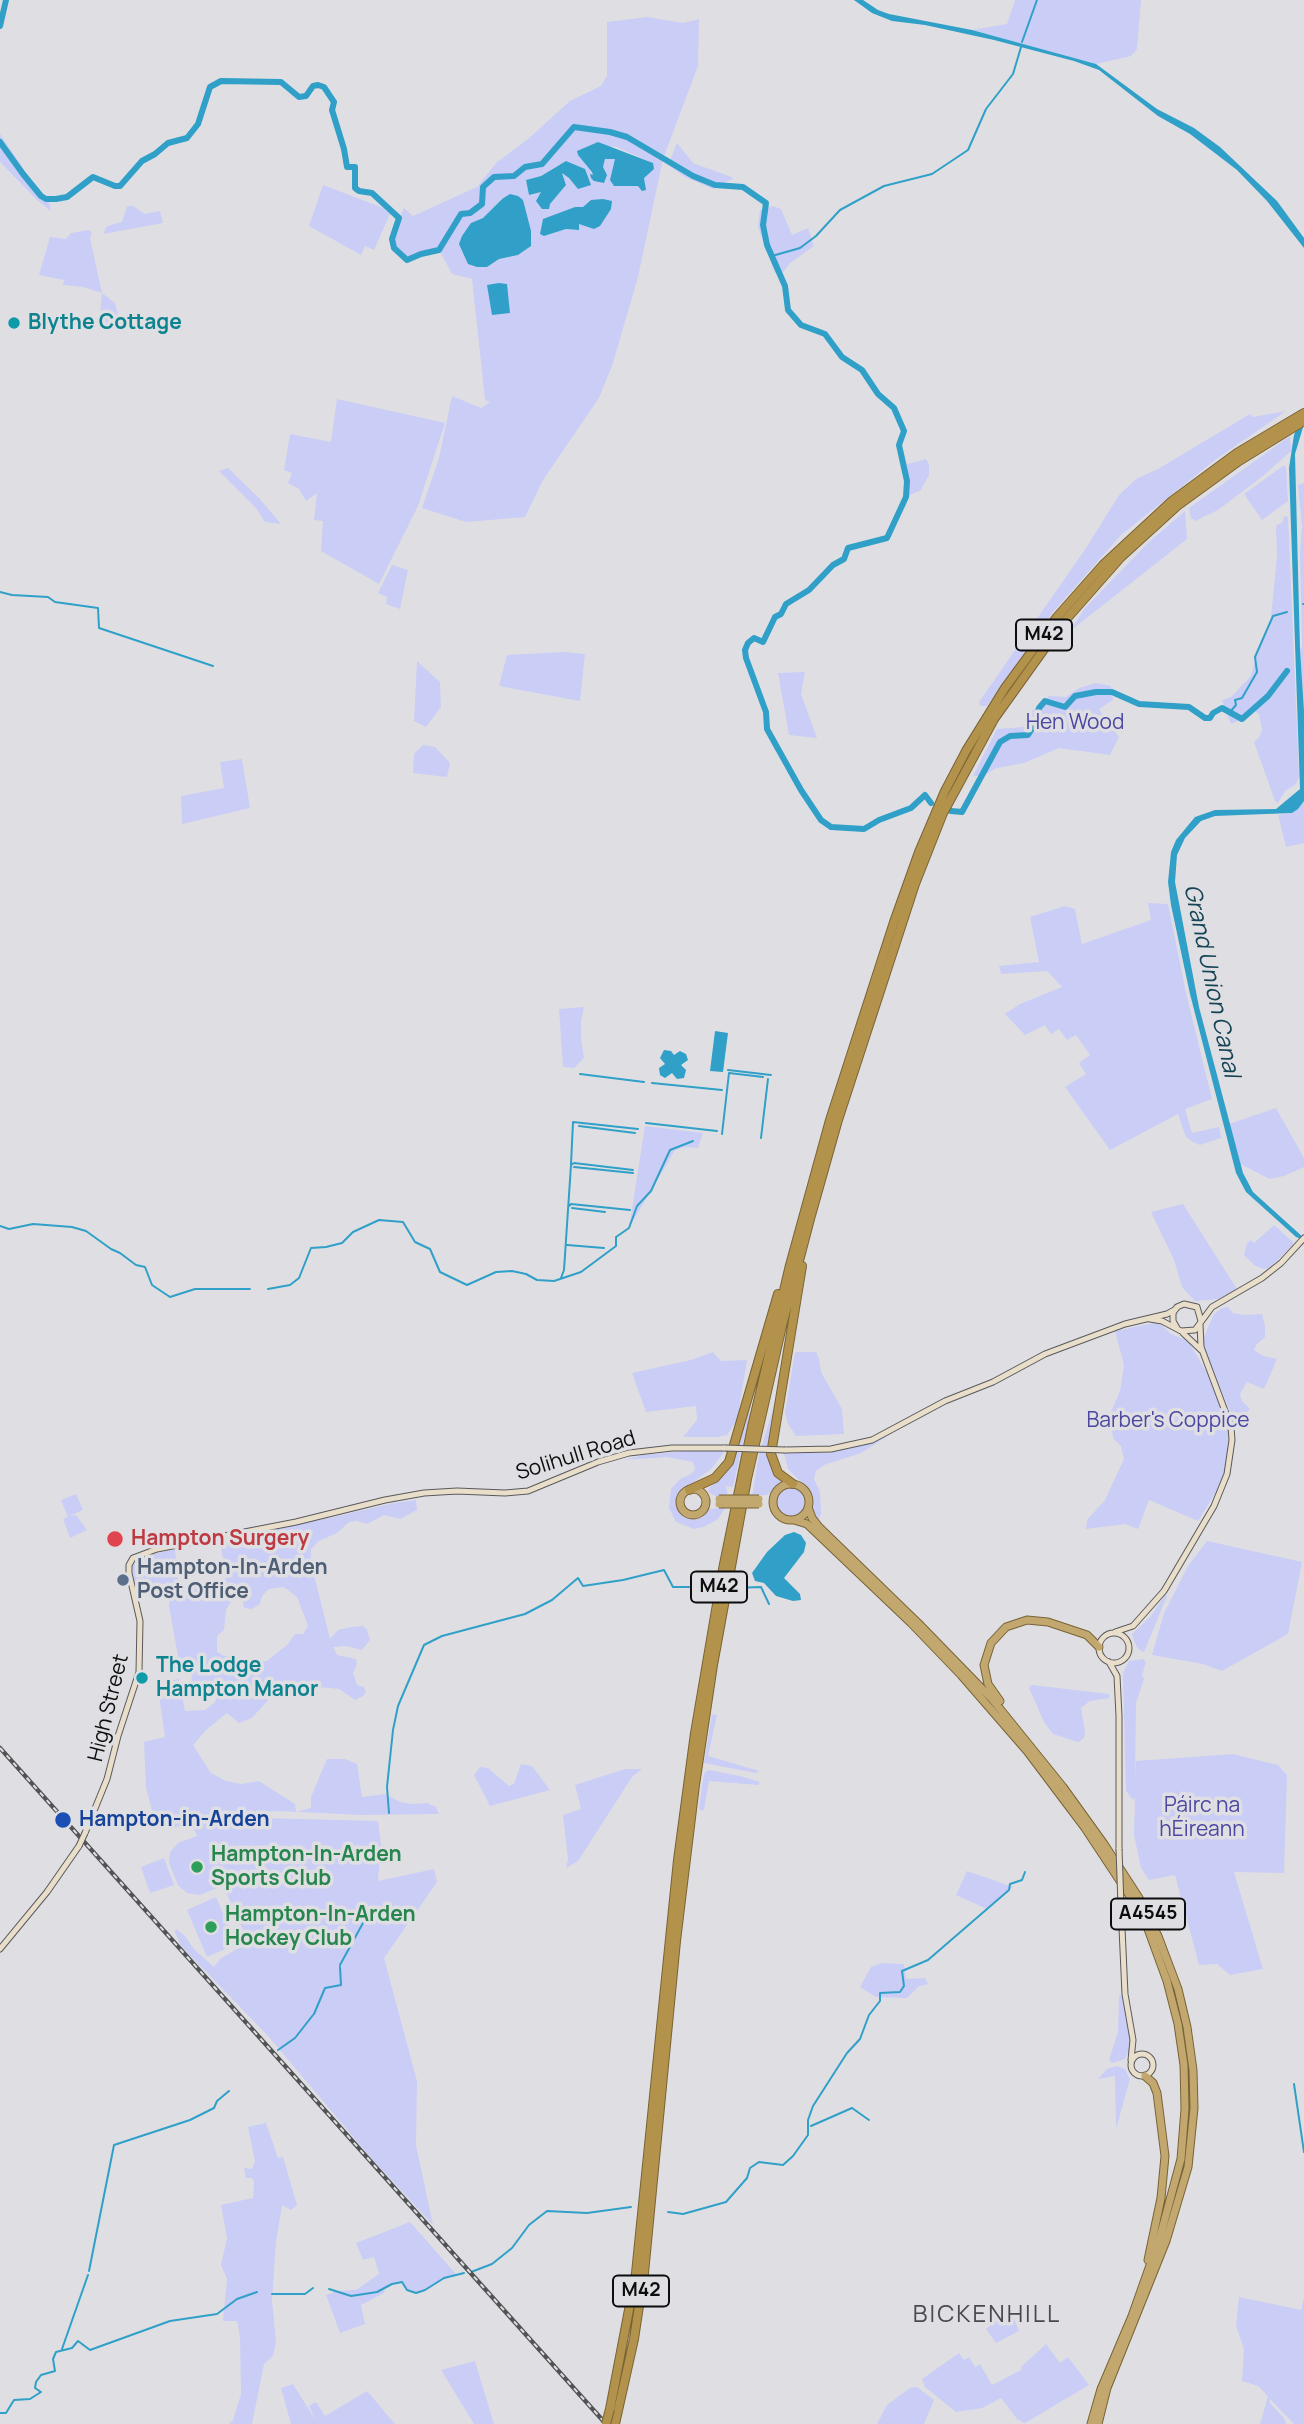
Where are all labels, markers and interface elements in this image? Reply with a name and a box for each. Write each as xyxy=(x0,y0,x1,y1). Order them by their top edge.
place label: Blythe Cottage xyxy=(28,310,182,336)
marker: Blythe Cottage xyxy=(6,315,22,331)
road number: M42 xyxy=(1016,620,1072,650)
park label: Hen Wood xyxy=(1026,710,1124,736)
water label: Grand Union Canal xyxy=(1177,882,1245,1080)
park label: Barber's Coppice xyxy=(1086,1408,1250,1434)
street label: Solihull Road xyxy=(513,1426,639,1486)
place label: Hampton Surgery xyxy=(131,1526,309,1552)
marker: Hampton Surgery xyxy=(105,1529,125,1549)
place label: Hampton-In-Arden Post Office xyxy=(137,1555,328,1605)
marker: Hampton-In-Arden Post Office xyxy=(115,1572,131,1588)
road number: M42 xyxy=(691,1572,747,1602)
street label: High Street xyxy=(83,1652,135,1764)
place label: The Lodge Hampton Manor xyxy=(156,1653,318,1703)
marker: The Lodge Hampton Manor xyxy=(134,1670,150,1686)
park label: Páirc na hÉireann xyxy=(1159,1793,1245,1843)
place label: Hampton-in-Arden xyxy=(79,1807,270,1833)
marker: Hampton-in-Arden xyxy=(53,1810,73,1830)
place label: Hampton-In-Arden Sports Club xyxy=(211,1842,402,1892)
marker: Hampton-In-Arden Sports Club xyxy=(189,1859,205,1875)
road number: A4545 xyxy=(1111,1898,1185,1930)
place label: Hampton-In-Arden Hockey Club xyxy=(225,1902,416,1952)
marker: Hampton-In-Arden Hockey Club xyxy=(203,1919,219,1935)
road number: M42 xyxy=(613,2276,669,2306)
district label: BICKENHILL xyxy=(914,2301,1060,2329)

